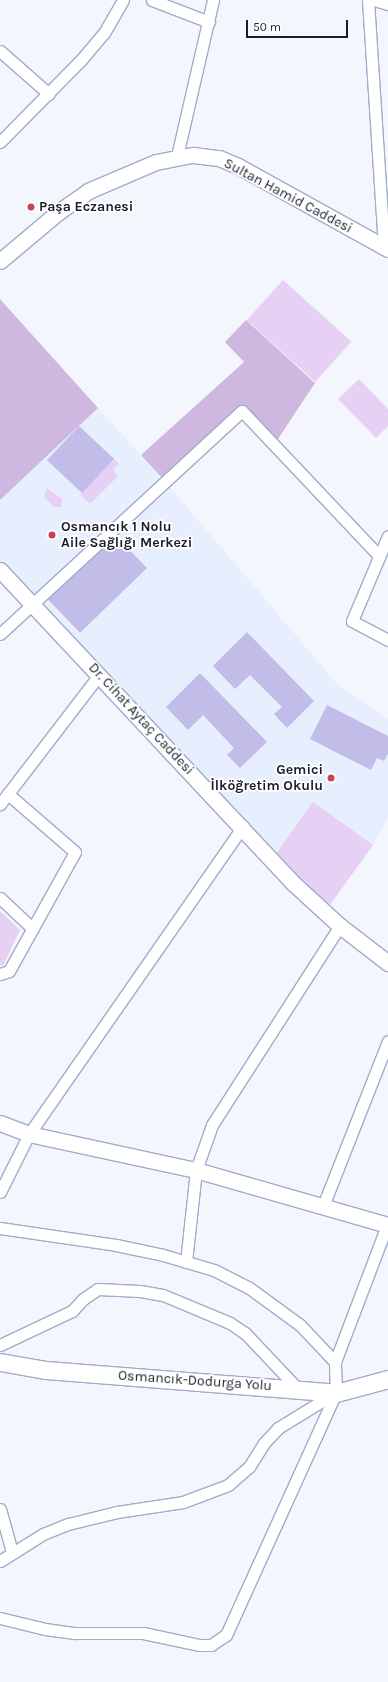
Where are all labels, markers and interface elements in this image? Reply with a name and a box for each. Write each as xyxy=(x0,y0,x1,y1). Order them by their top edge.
scale bar xyxy=(248,12,350,38)
text: 50 m xyxy=(253,20,281,34)
street label: Sultan Hamid Caddesi xyxy=(221,155,355,237)
place label: Paşa Eczanesi xyxy=(39,199,133,215)
marker: Paşa Eczanesi xyxy=(26,202,36,212)
place label: Osmancık 1 Nolu Aile Sağlığı Merkezi xyxy=(61,519,192,552)
marker: Osmancık 1 Nolu Aile Sağlığı Merkezi xyxy=(46,529,58,541)
street label: Dr. Cihat Aytaç Caddesi xyxy=(85,660,197,778)
place label: Gemici İlköğretim Okulu xyxy=(211,762,323,794)
marker: Gemici İlköğretim Okulu xyxy=(326,773,336,783)
street label: Osmancık-Dodurga Yolu xyxy=(118,1367,272,1395)

